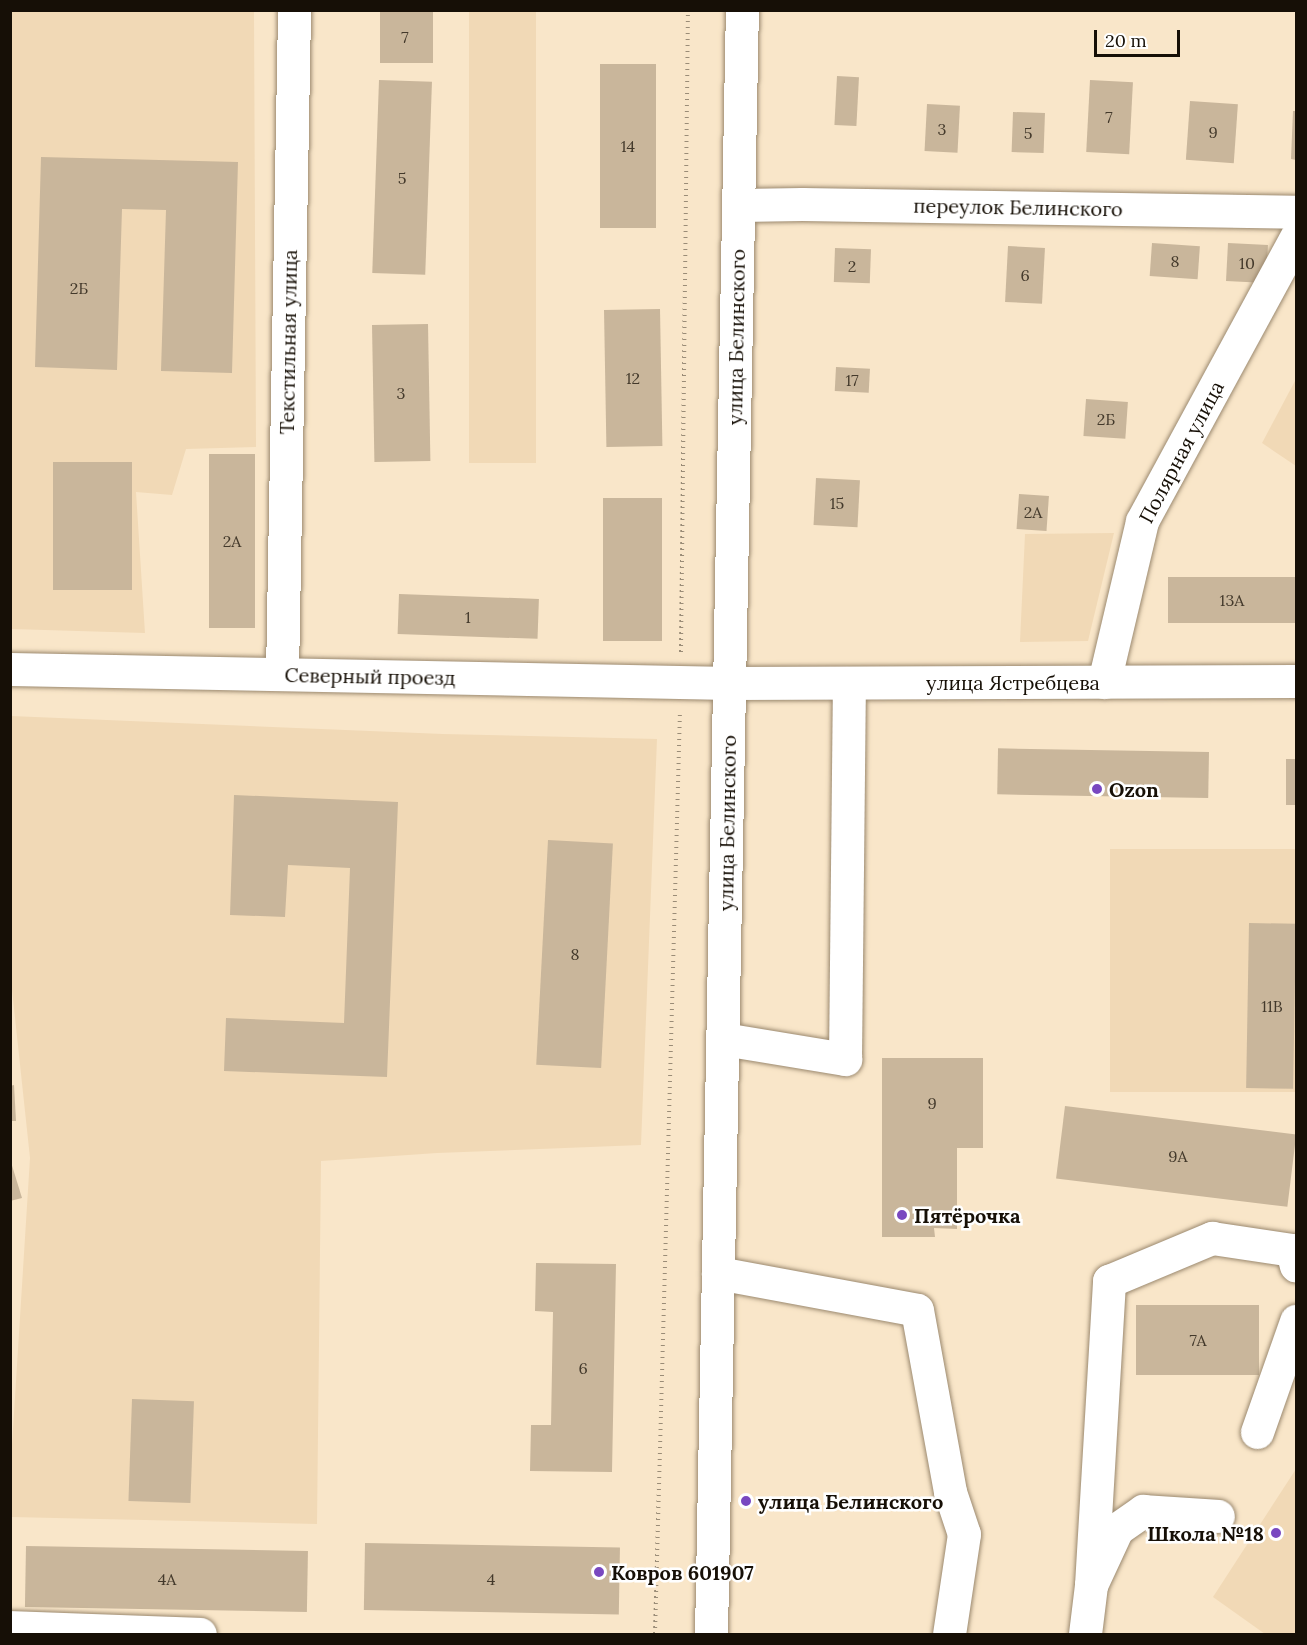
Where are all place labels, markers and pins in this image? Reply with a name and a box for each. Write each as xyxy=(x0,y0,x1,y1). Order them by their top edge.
place label: Ozon xyxy=(1109,777,1159,801)
marker: Ozon xyxy=(1090,782,1104,796)
place label: Пятёрочка xyxy=(914,1203,1020,1227)
marker: Пятёрочка xyxy=(895,1208,909,1222)
place label: улица Белинского xyxy=(758,1489,943,1513)
marker: улица Белинского xyxy=(739,1494,753,1508)
place label: Школа №18 xyxy=(1147,1521,1264,1545)
marker: Школа №18 xyxy=(1269,1526,1283,1540)
place label: Ковров 601907 xyxy=(611,1560,754,1584)
marker: Ковров 601907 xyxy=(592,1565,606,1579)

